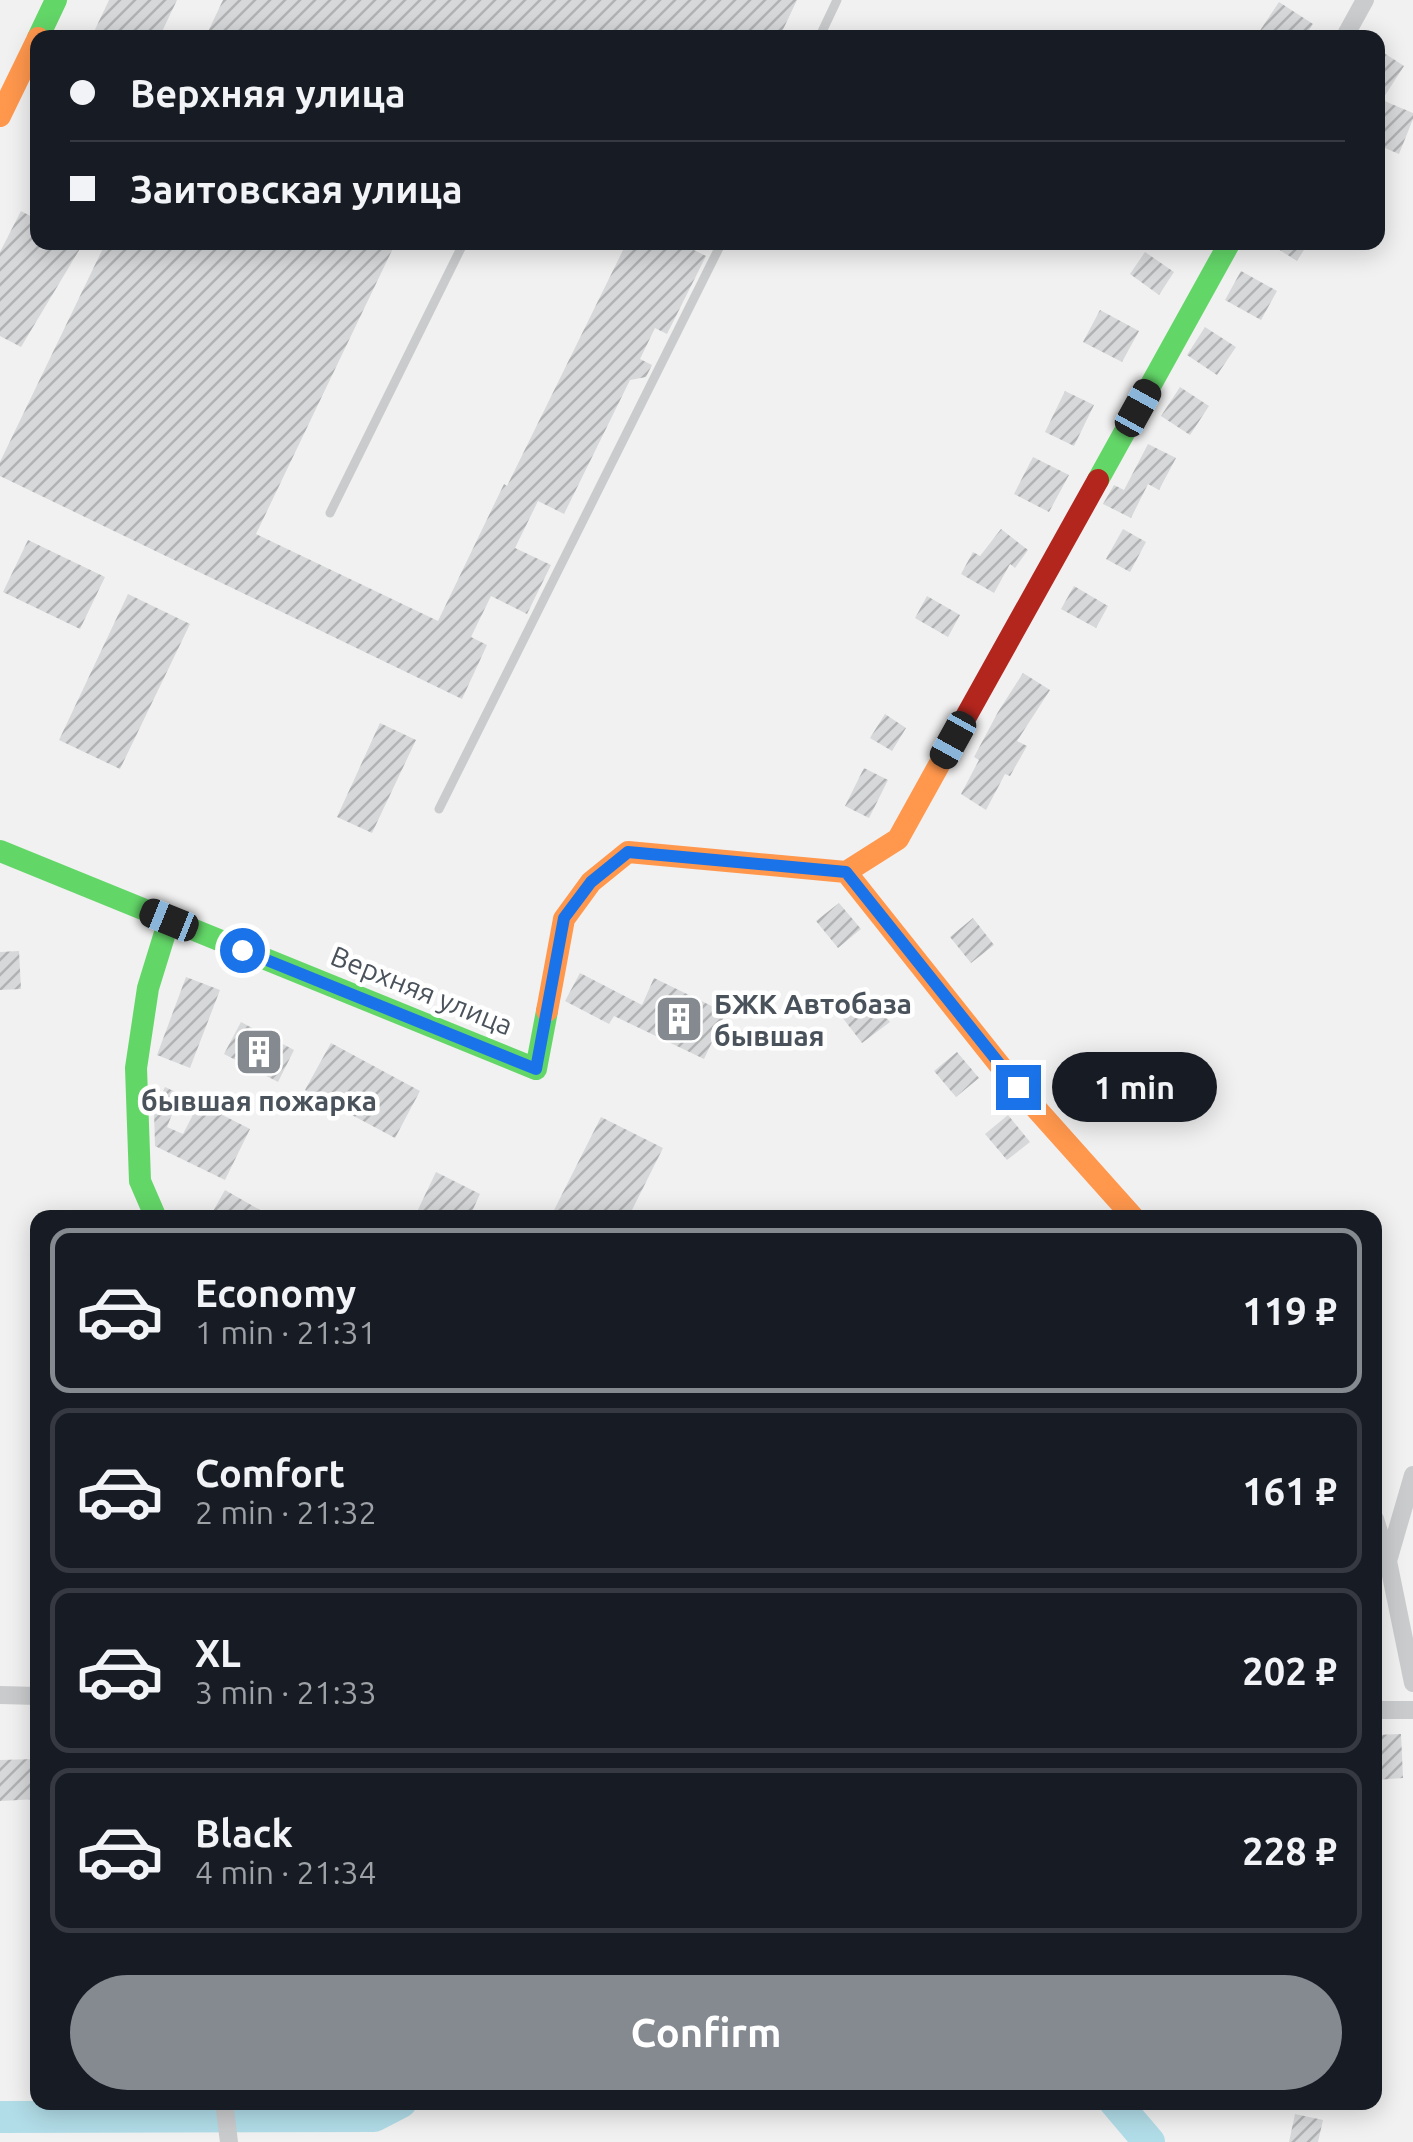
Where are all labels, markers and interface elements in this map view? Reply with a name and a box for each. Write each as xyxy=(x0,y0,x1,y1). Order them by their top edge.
text: Верхняя улица xyxy=(130,72,406,114)
text: Заитовская улица xyxy=(130,168,463,210)
car xyxy=(1110,374,1166,442)
car xyxy=(925,706,981,774)
car xyxy=(136,895,202,945)
route start xyxy=(220,928,265,973)
street label: Верхняя улица xyxy=(327,939,517,1041)
place label: БЖК Автобаза бывшая xyxy=(714,988,912,1051)
building icon: БЖК Автобаза бывшая xyxy=(653,993,705,1045)
building icon: бывшая пожарка xyxy=(233,1026,285,1078)
callout: 1 min xyxy=(1053,1052,1218,1122)
route end xyxy=(996,1065,1041,1110)
text: 1 min xyxy=(1094,1069,1175,1105)
place label: бывшая пожарка xyxy=(141,1085,377,1116)
icon: car xyxy=(75,1266,165,1356)
text: Economy xyxy=(195,1272,356,1314)
text: 119 ₽ xyxy=(1242,1290,1337,1332)
text: 1 min · 21:31 xyxy=(195,1314,377,1350)
icon: car xyxy=(75,1446,165,1536)
text: Comfort xyxy=(195,1452,345,1494)
text: 161 ₽ xyxy=(1242,1470,1337,1512)
text: 2 min · 21:32 xyxy=(195,1494,377,1530)
icon: car xyxy=(75,1626,165,1716)
text: XL xyxy=(195,1632,241,1674)
text: 202 ₽ xyxy=(1242,1650,1337,1692)
text: 3 min · 21:33 xyxy=(195,1674,377,1710)
icon: car xyxy=(75,1806,165,1896)
text: Black xyxy=(195,1812,293,1854)
text: 228 ₽ xyxy=(1242,1830,1337,1872)
text: 4 min · 21:34 xyxy=(195,1854,377,1890)
button: Confirm xyxy=(70,1975,1342,2090)

